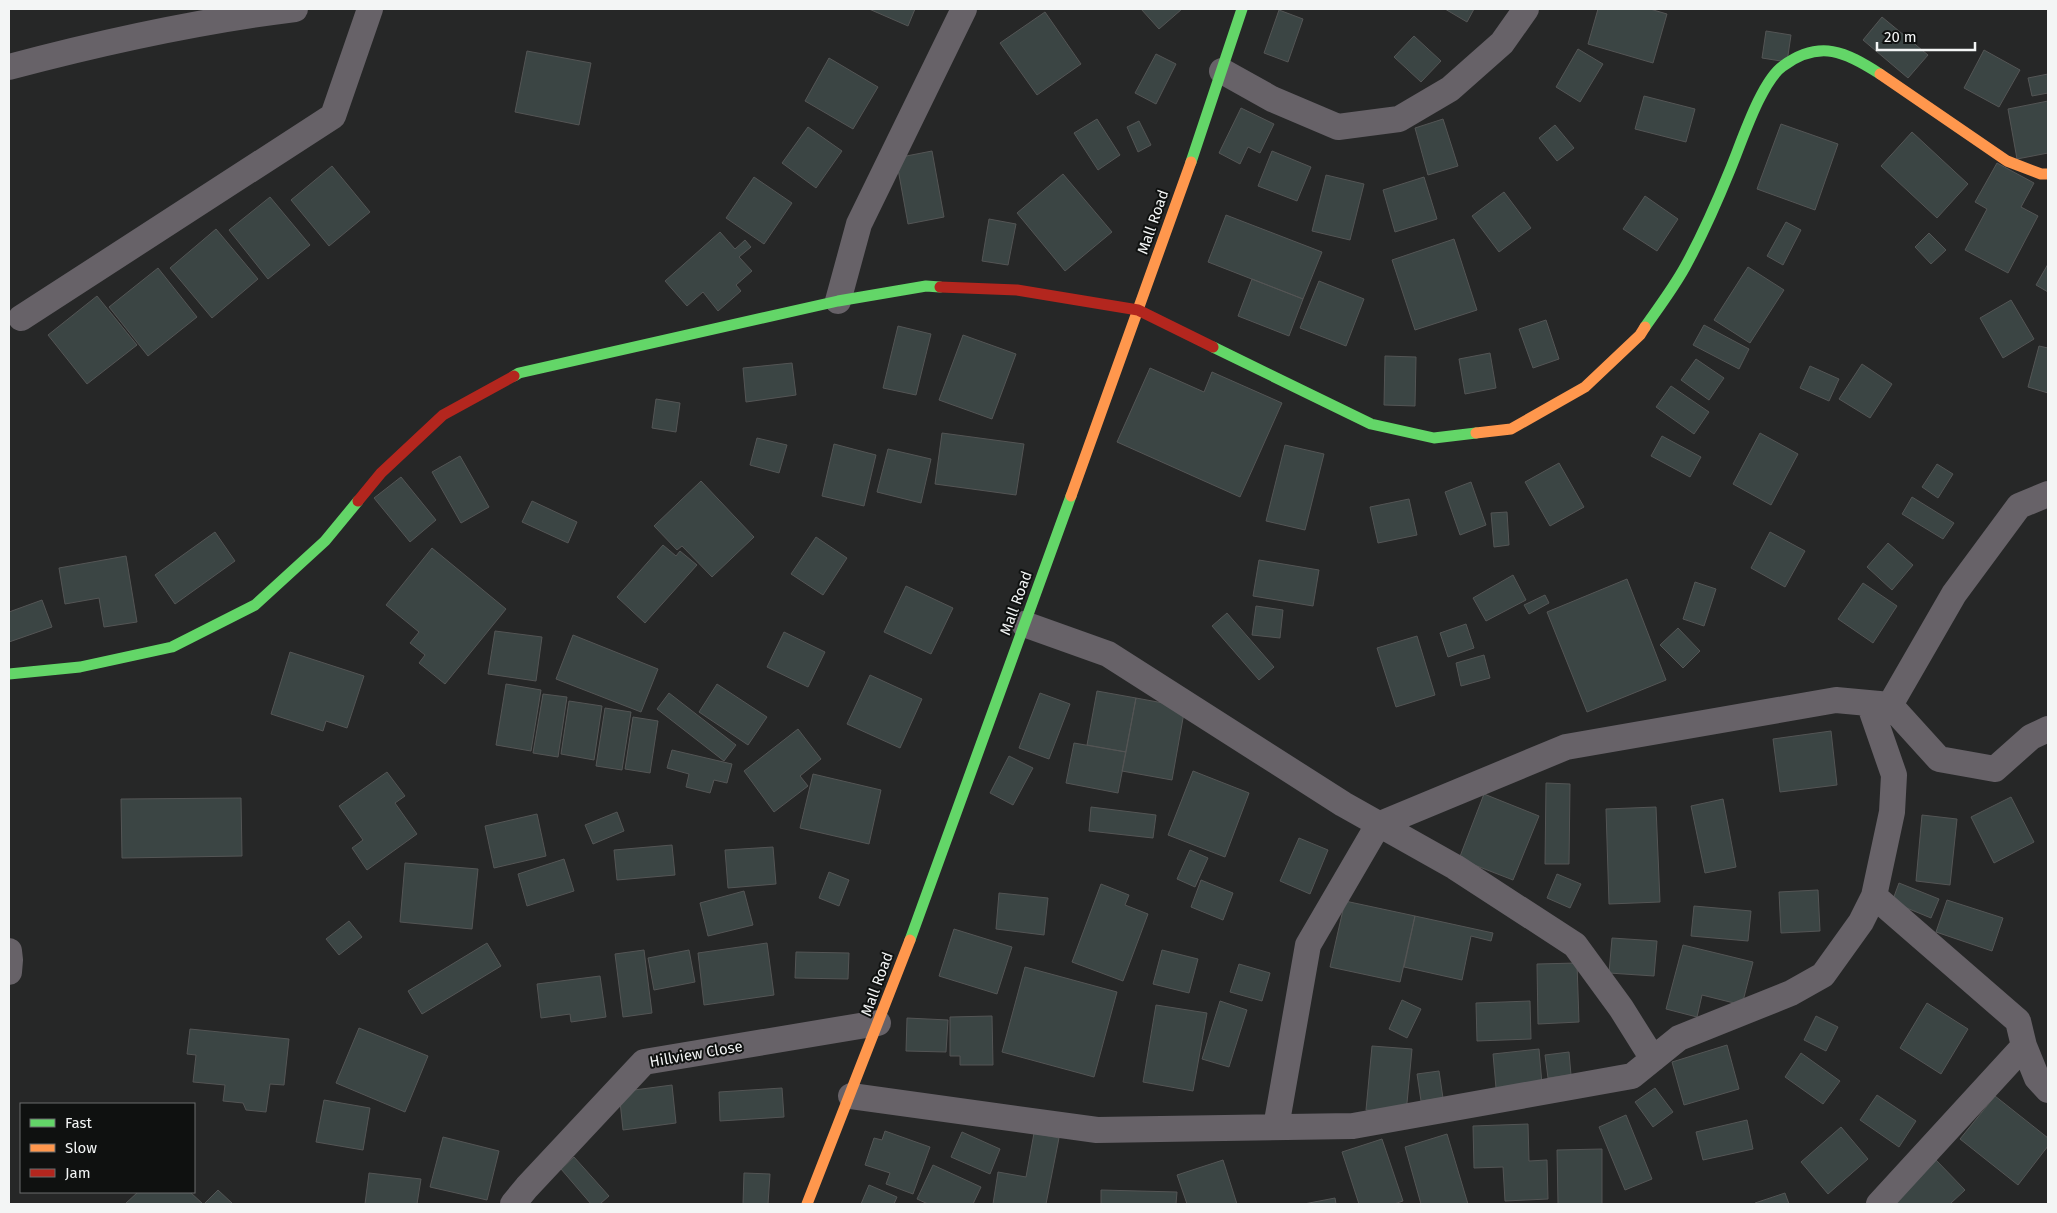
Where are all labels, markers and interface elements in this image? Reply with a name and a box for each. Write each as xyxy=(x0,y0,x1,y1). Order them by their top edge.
scale bar xyxy=(1877,20,1974,52)
text: 20 m xyxy=(1884,28,1917,46)
street label: Mall Road xyxy=(1134,187,1172,257)
street label: Mall Road xyxy=(996,568,1036,638)
street label: Mall Road xyxy=(857,949,897,1019)
street label: Hillview Close xyxy=(648,1037,744,1071)
legend xyxy=(20,1103,195,1193)
text: Fast xyxy=(65,1114,92,1132)
text: Slow xyxy=(65,1139,97,1157)
text: Jam xyxy=(65,1164,91,1182)

